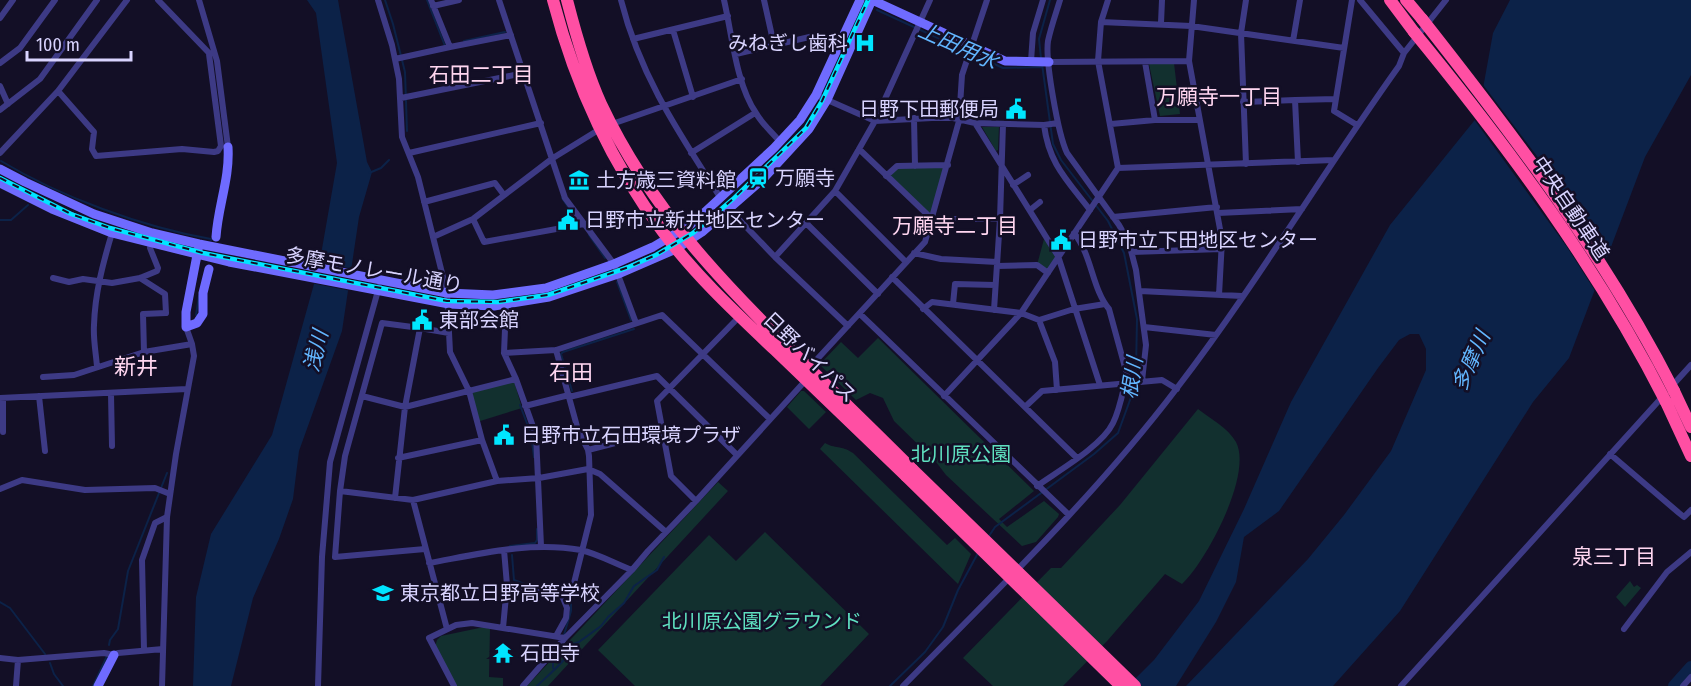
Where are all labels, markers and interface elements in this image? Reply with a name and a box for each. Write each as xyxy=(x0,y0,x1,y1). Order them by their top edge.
water label: 上田用水 xyxy=(914,17,1003,76)
scale bar xyxy=(27,24,130,62)
place label: みねぎし歯科 xyxy=(728,31,848,55)
hospital icon: みねぎし歯科 xyxy=(853,31,877,55)
text: 100 m xyxy=(36,34,80,56)
district label: 石田二丁目 xyxy=(429,62,534,88)
district label: 万願寺一丁目 xyxy=(1156,84,1282,110)
place label: 日野下田郵便局 xyxy=(859,97,999,121)
public building icon: 日野下田郵便局 xyxy=(1004,97,1028,121)
street label: 中央自動車道 xyxy=(1527,152,1615,264)
station icon: 万願寺 xyxy=(746,166,770,190)
place label: 万願寺 xyxy=(775,166,835,190)
museum icon: 土方歳三資料館 xyxy=(567,168,591,192)
place label: 土方歳三資料館 xyxy=(596,168,736,192)
public building icon: 日野市立新井地区センター xyxy=(556,208,580,232)
place label: 日野市立新井地区センター xyxy=(585,208,825,232)
district label: 万願寺二丁目 xyxy=(892,213,1018,239)
public building icon: 日野市立下田地区センター xyxy=(1049,228,1073,252)
place label: 日野市立下田地区センター xyxy=(1078,228,1318,252)
street label: 多摩モノレール通り xyxy=(283,243,465,297)
street label: 日野バイパス xyxy=(759,307,861,407)
public building icon: 東部会館 xyxy=(410,308,434,332)
place label: 東部会館 xyxy=(439,308,519,332)
water label: 多摩川 xyxy=(1446,325,1497,395)
water label: 浅川 xyxy=(298,326,334,375)
district label: 新井 xyxy=(114,353,158,380)
water label: 根川 xyxy=(1116,353,1148,401)
district label: 石田 xyxy=(549,359,593,386)
public building icon: 日野市立石田環境プラザ xyxy=(492,423,516,447)
place label: 日野市立石田環境プラザ xyxy=(521,423,741,447)
park label: 北川原公園 xyxy=(911,442,1011,466)
district label: 泉三丁目 xyxy=(1572,544,1656,570)
school or university icon: 東京都立日野高等学校 xyxy=(371,581,395,605)
place label: 東京都立日野高等学校 xyxy=(400,581,600,605)
park label: 北川原公園グラウンド xyxy=(662,609,862,633)
temple icon: 石田寺 xyxy=(491,641,515,665)
place label: 石田寺 xyxy=(520,641,580,665)

